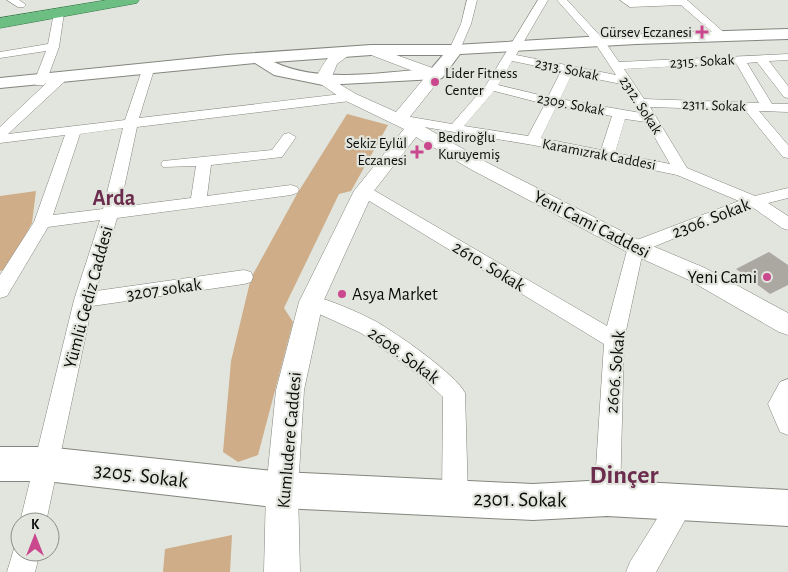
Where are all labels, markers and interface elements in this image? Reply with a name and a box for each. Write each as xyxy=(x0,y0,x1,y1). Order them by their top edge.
place label: Gürsev Eczanesi xyxy=(600,25,692,40)
marker: Gürsev Eczanesi xyxy=(696,26,708,38)
street label: 2315. Sokak xyxy=(669,52,735,71)
street label: 2313. Sokak xyxy=(534,55,600,84)
place label: Lider Fitness Center xyxy=(445,66,518,98)
street label: 2312. Sokak xyxy=(616,74,665,137)
marker: Lider Fitness Center xyxy=(429,76,441,88)
street label: 2309. Sokak xyxy=(536,91,606,118)
street label: 2311. Sokak xyxy=(682,97,746,114)
place label: Bediroğlu Kuruyemiş xyxy=(438,130,500,162)
place label: Sekiz Eylül Eczanesi xyxy=(346,136,407,168)
street label: Karamızrak Caddesi xyxy=(541,136,657,173)
marker: Bediroğlu Kuruyemiş xyxy=(422,140,434,152)
marker: Sekiz Eylül Eczanesi xyxy=(411,146,423,158)
district label: Arda xyxy=(93,187,136,209)
street label: Yeni Cami Caddesi xyxy=(530,188,653,262)
street label: 2306. Sokak xyxy=(670,196,754,242)
street label: Yümlü Gediz Caddesi xyxy=(61,224,117,370)
street label: 2610. Sokak xyxy=(449,238,528,296)
place label: Yeni Cami xyxy=(687,269,757,287)
marker: Yeni Cami xyxy=(761,271,773,283)
street label: 3207 sokak xyxy=(126,276,204,304)
place label: Asya Market xyxy=(352,286,438,304)
marker: Asya Market xyxy=(336,288,348,300)
street label: 2608. Sokak xyxy=(364,324,443,388)
street label: 2606. Sokak xyxy=(603,329,629,414)
street label: Kumludere Caddesi xyxy=(275,371,305,509)
street label: 3205. Sokak xyxy=(93,459,190,492)
district label: Dinçer xyxy=(590,462,658,488)
street label: 2301. Sokak xyxy=(473,488,567,511)
north arrow xyxy=(10,512,60,562)
text: K xyxy=(31,518,40,532)

